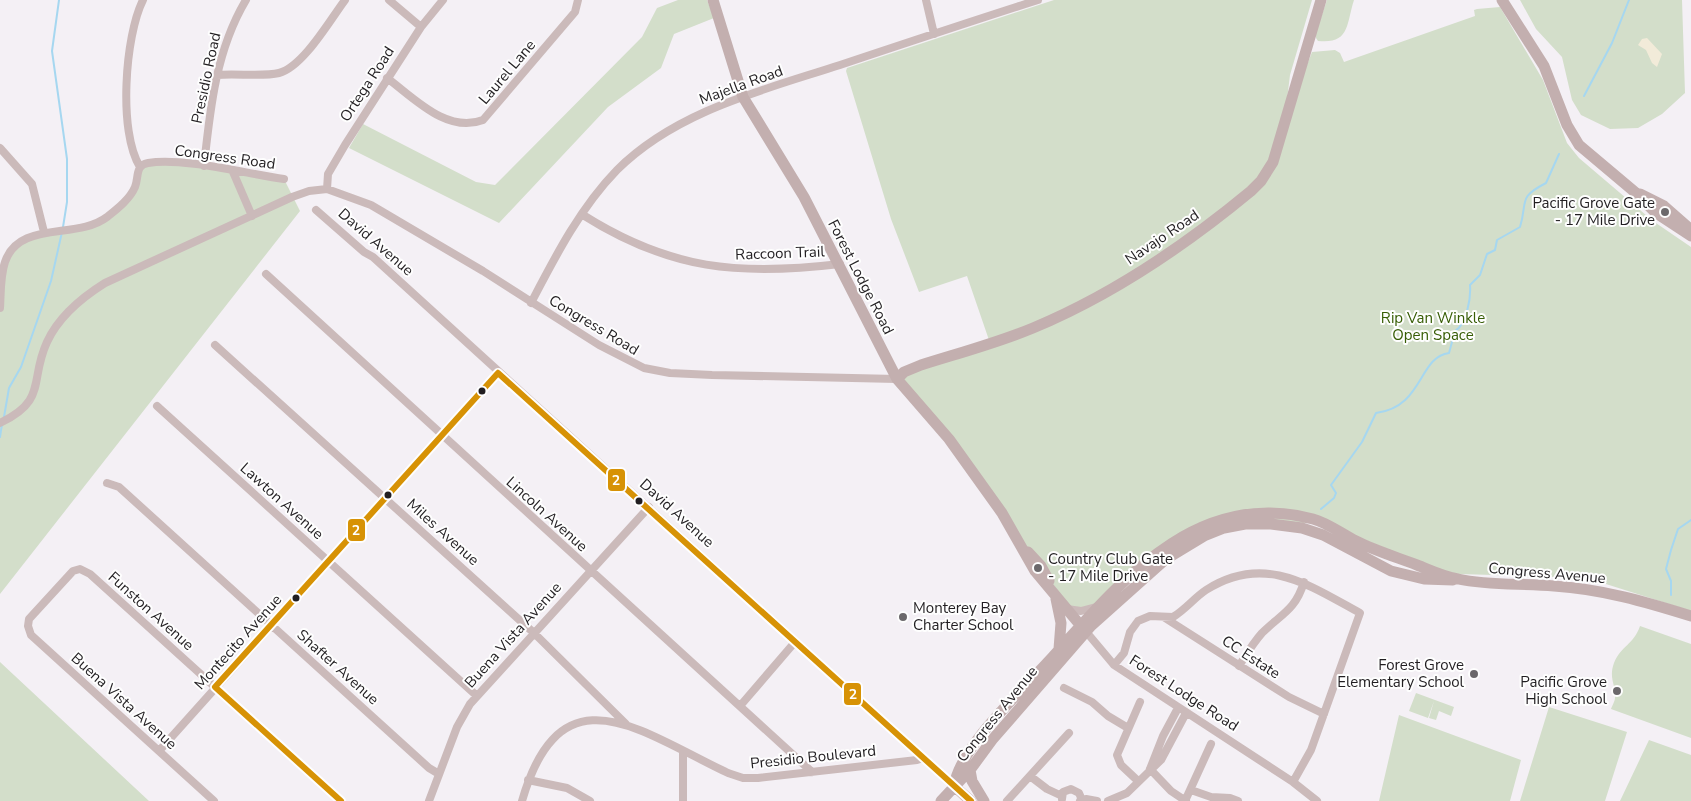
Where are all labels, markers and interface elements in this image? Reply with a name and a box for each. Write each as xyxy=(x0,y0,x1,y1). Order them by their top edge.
street label: Presidio Road xyxy=(187,31,225,125)
street label: Laurel Lane xyxy=(474,35,540,109)
street label: Ortega Road xyxy=(335,43,399,125)
street label: Majella Road xyxy=(696,61,786,109)
street label: Congress Road xyxy=(173,140,277,174)
place label: Pacific Grove Gate - 17 Mile Drive xyxy=(1532,193,1655,230)
street label: David Avenue xyxy=(334,204,418,280)
street label: Navajo Road xyxy=(1121,205,1203,269)
marker: Pacific Grove Gate - 17 Mile Drive xyxy=(1659,206,1671,218)
street label: Forest Lodge Road xyxy=(823,216,899,338)
street label: Raccoon Trail xyxy=(735,241,826,265)
street label: Congress Road xyxy=(545,290,643,360)
park label: Rip Van Winkle Open Space xyxy=(1381,308,1485,345)
unlabelled marker xyxy=(477,386,487,396)
street label: Lawton Avenue xyxy=(236,458,328,544)
line badge: 2 xyxy=(607,468,626,492)
text: 2 xyxy=(612,471,620,490)
street label: Lincoln Avenue xyxy=(502,472,592,556)
street label: David Avenue xyxy=(635,474,719,552)
unlabelled marker xyxy=(383,490,393,500)
street label: Miles Avenue xyxy=(403,494,483,570)
unlabelled marker xyxy=(634,496,644,506)
line badge: 2 xyxy=(347,518,366,542)
text: 2 xyxy=(352,521,360,540)
place label: Country Club Gate - 17 Mile Drive xyxy=(1048,549,1173,586)
street label: Congress Avenue xyxy=(1487,558,1607,588)
marker: Country Club Gate - 17 Mile Drive xyxy=(1032,562,1044,574)
street label: Funston Avenue xyxy=(104,567,198,655)
street label: Buena Vista Avenue xyxy=(460,578,566,692)
street label: Montecito Avenue xyxy=(190,590,286,694)
unlabelled marker xyxy=(291,593,301,603)
place label: Monterey Bay Charter School xyxy=(913,598,1014,635)
marker: Monterey Bay Charter School xyxy=(897,611,909,623)
street label: Shafter Avenue xyxy=(293,625,383,709)
street label: CC Estate xyxy=(1218,631,1284,683)
street label: Buena Vista Avenue xyxy=(67,648,181,754)
street label: Forest Lodge Road xyxy=(1126,650,1242,736)
place label: Forest Grove Elementary School xyxy=(1337,655,1465,692)
street label: Congress Avenue xyxy=(952,662,1042,766)
marker: Forest Grove Elementary School xyxy=(1468,668,1480,680)
place label: Pacific Grove High School xyxy=(1520,672,1608,709)
line badge: 2 xyxy=(843,682,862,706)
text: 2 xyxy=(849,685,857,704)
marker: Pacific Grove High School xyxy=(1611,685,1623,697)
street label: Presidio Boulevard xyxy=(749,740,877,774)

